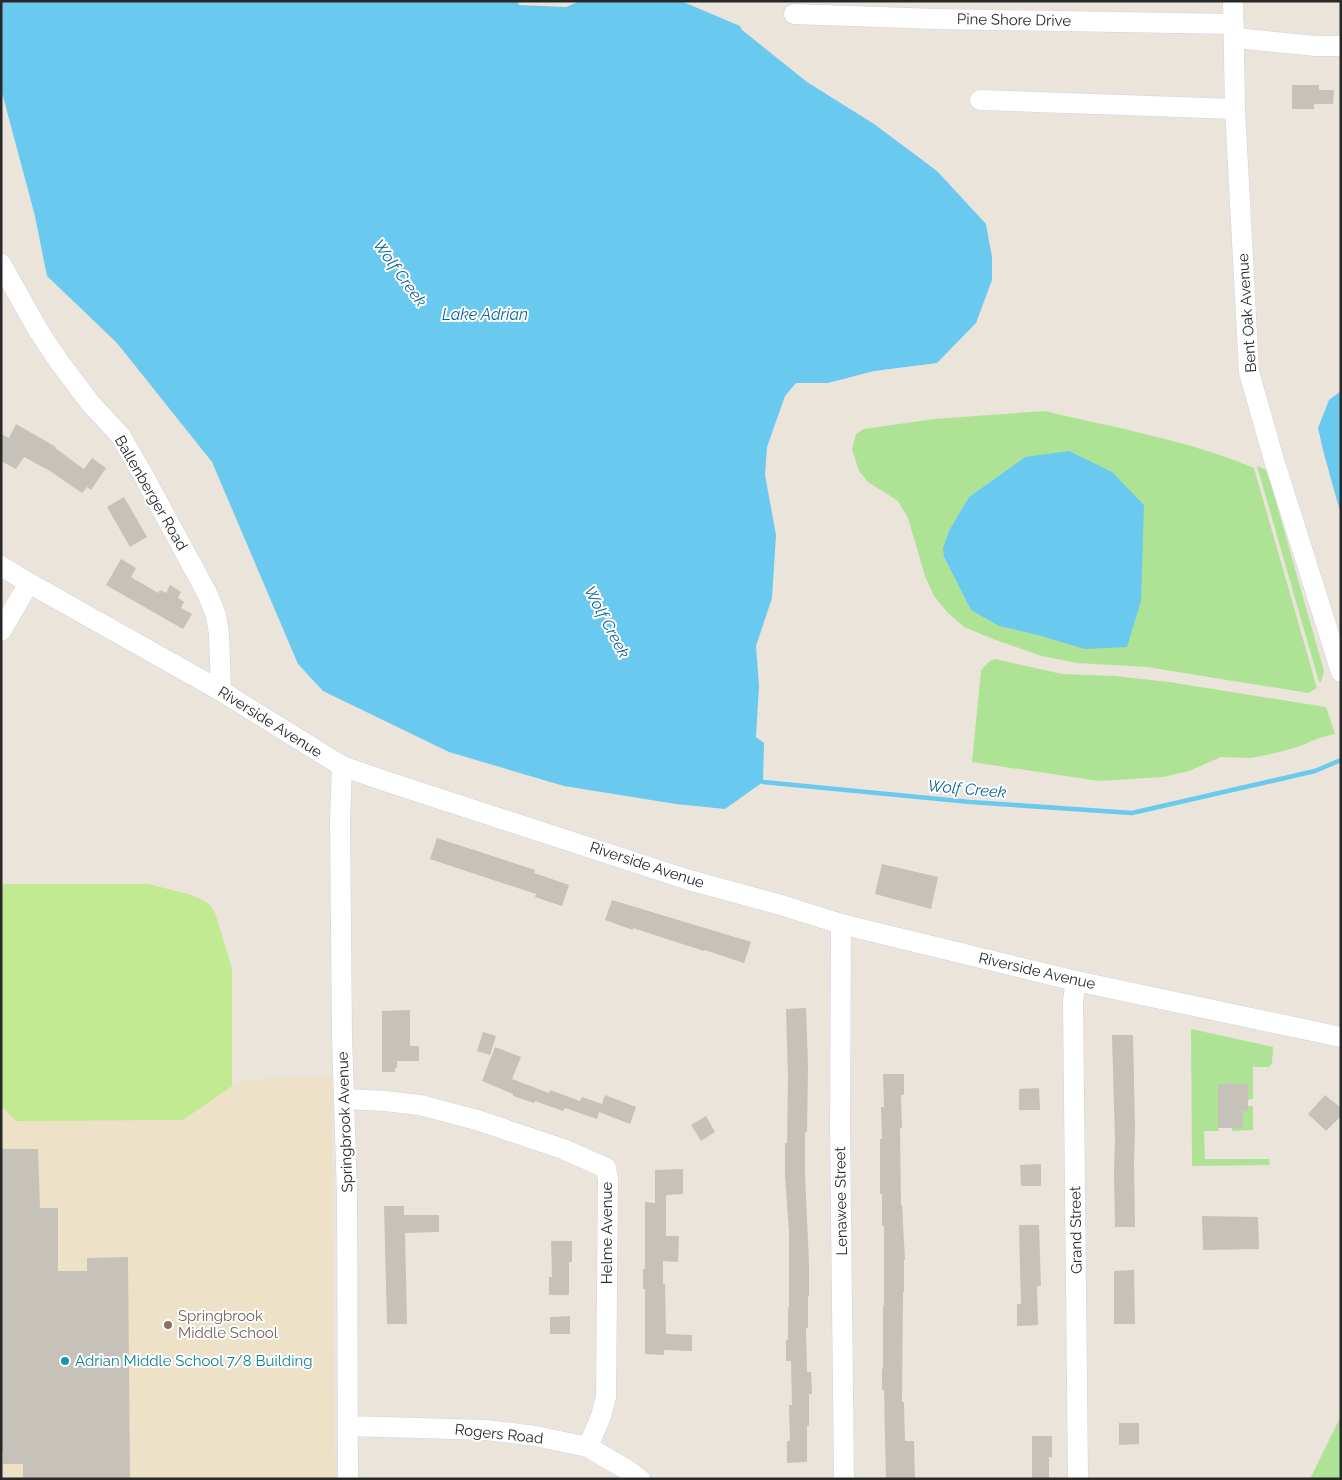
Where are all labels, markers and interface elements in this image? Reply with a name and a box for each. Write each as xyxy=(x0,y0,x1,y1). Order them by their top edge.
street label: Pine Shore Drive xyxy=(957,10,1071,30)
water label: Wolf Creek xyxy=(369,236,431,311)
street label: Bent Oak Avenue xyxy=(1234,253,1260,373)
water label: Lake Adrian xyxy=(442,305,528,324)
street label: Ballenberger Road xyxy=(111,432,191,554)
water label: Wolf Creek xyxy=(580,583,634,662)
street label: Riverside Avenue xyxy=(215,683,326,761)
water label: Wolf Creek xyxy=(927,776,1007,802)
street label: Riverside Avenue xyxy=(587,838,707,892)
street label: Riverside Avenue xyxy=(977,949,1097,993)
street label: Springbrook Avenue xyxy=(334,1051,356,1193)
street label: Lenawee Street xyxy=(831,1146,851,1256)
street label: Helme Avenue xyxy=(598,1182,616,1284)
street label: Grand Street xyxy=(1066,1186,1086,1274)
place label: Springbrook Middle School xyxy=(178,1307,279,1342)
marker: Springbrook Middle School xyxy=(162,1319,174,1331)
place label: Adrian Middle School 7/8 Building xyxy=(75,1352,312,1370)
marker: Adrian Middle School 7/8 Building xyxy=(59,1355,71,1367)
street label: Rogers Road xyxy=(454,1420,544,1448)

